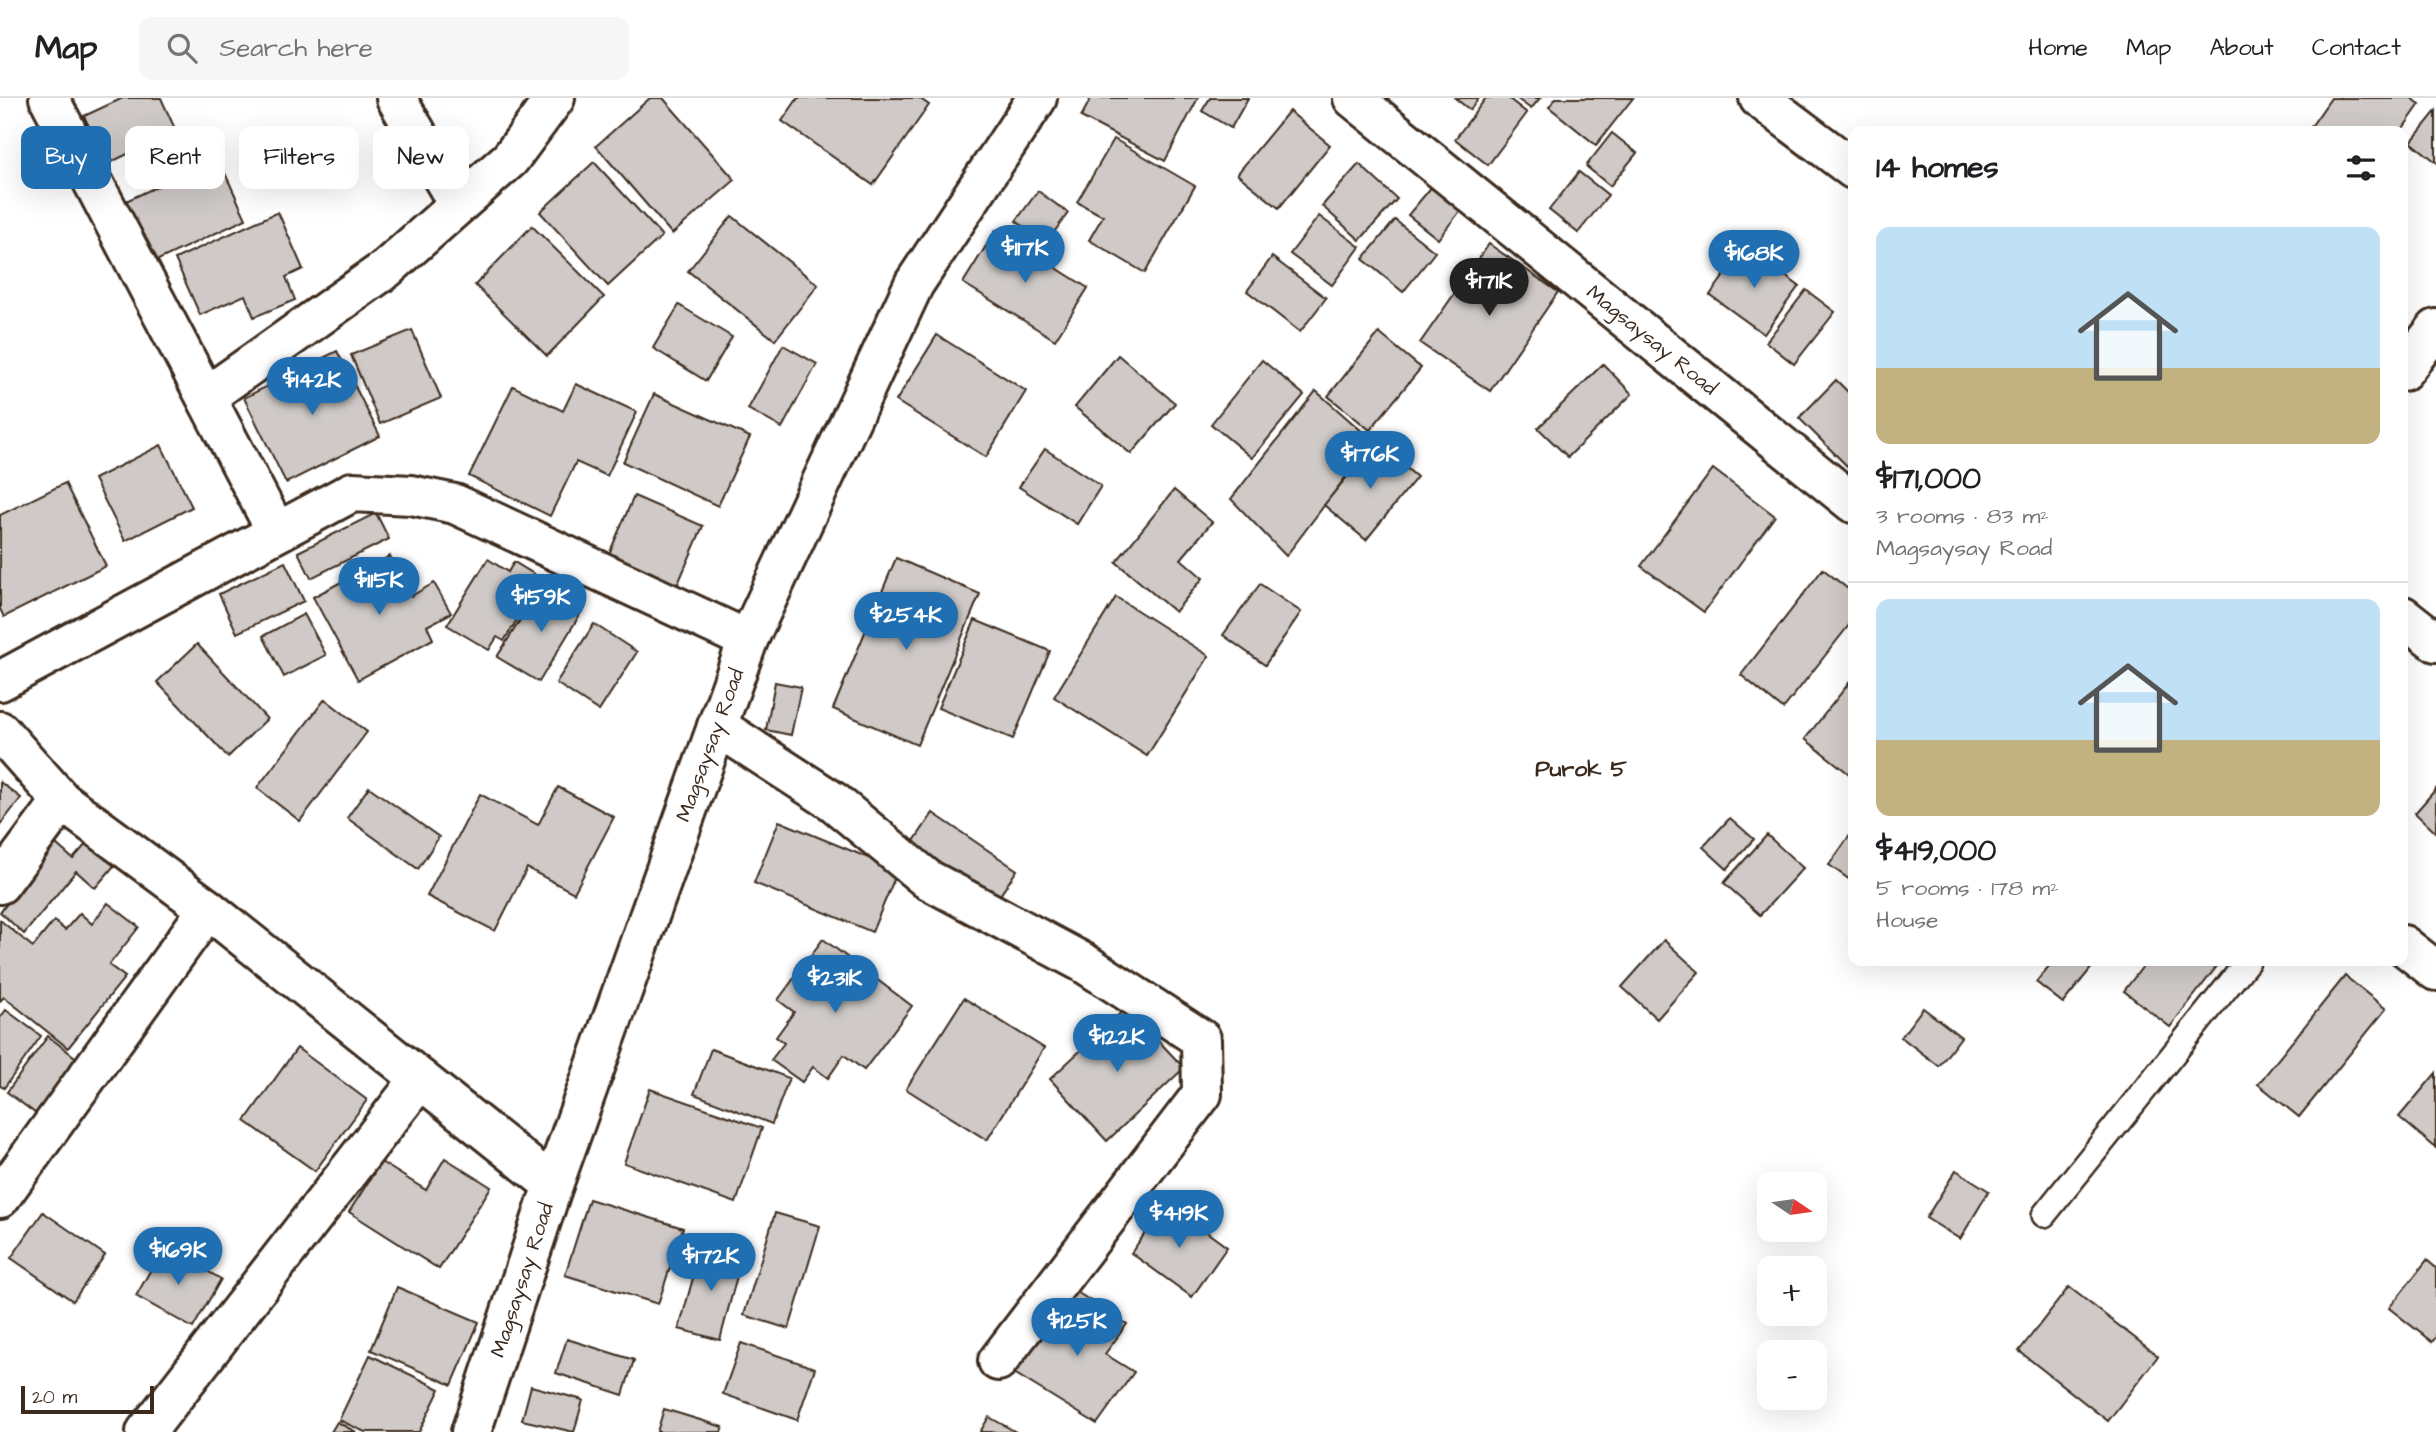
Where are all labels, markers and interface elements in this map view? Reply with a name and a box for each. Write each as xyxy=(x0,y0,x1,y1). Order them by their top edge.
search box xyxy=(139,17,629,80)
text: Map xyxy=(35,25,97,71)
icon: search xyxy=(163,29,201,67)
text: Search here xyxy=(219,30,373,66)
text: Home xyxy=(2028,31,2088,65)
text: Map xyxy=(2126,31,2171,65)
text: About xyxy=(2209,31,2274,65)
text: Contact xyxy=(2312,31,2401,65)
chip: Buy xyxy=(21,126,111,189)
chip: Rent xyxy=(125,126,225,189)
chip: Filters xyxy=(239,126,359,189)
chip: New xyxy=(373,126,469,189)
text: 14 homes xyxy=(1876,147,1999,189)
icon: filters xyxy=(2342,149,2380,187)
pin: $117K xyxy=(976,226,1074,285)
pin: $168K xyxy=(1705,230,1803,290)
text: $117K xyxy=(1002,232,1048,264)
text: $168K xyxy=(1724,237,1784,269)
pin: $171K xyxy=(1440,258,1538,318)
text: $171K xyxy=(1466,265,1512,297)
icon: home xyxy=(2065,273,2191,399)
street label: Magsaysay Road xyxy=(1579,278,1724,404)
pin: $142K xyxy=(263,358,361,417)
text: $142K xyxy=(283,364,341,396)
pin: $176K xyxy=(1321,432,1419,491)
text: $176K xyxy=(1341,438,1399,470)
text: $171,000 xyxy=(1876,458,1981,500)
text: 3 rooms · 83 m² xyxy=(1876,500,2049,532)
text: Magsaysay Road xyxy=(1876,532,2052,564)
pin: $115K xyxy=(330,558,428,617)
text: $115K xyxy=(355,564,403,596)
pin: $159K xyxy=(492,574,590,634)
text: $159K xyxy=(511,581,571,613)
pin: $254K xyxy=(857,592,955,652)
text: $254K xyxy=(870,599,942,631)
icon: home xyxy=(2065,645,2191,771)
street label: Magsaysay Road xyxy=(669,664,753,826)
district label: Purok 5 xyxy=(1535,753,1628,785)
text: $419,000 xyxy=(1876,830,1996,872)
text: 5 rooms · 178 m² xyxy=(1876,872,2059,904)
text: House xyxy=(1876,904,1939,936)
pin: $231K xyxy=(786,956,884,1015)
text: $231K xyxy=(808,962,862,994)
pin: $122K xyxy=(1068,1014,1166,1074)
text: $122K xyxy=(1089,1021,1145,1053)
north arrow xyxy=(1757,1172,1827,1242)
map controls xyxy=(1757,1172,1827,1410)
pin: $419K xyxy=(1130,1190,1228,1250)
text: $419K xyxy=(1150,1197,1208,1229)
street label: Magsaysay Road xyxy=(483,1199,563,1362)
pin: $169K xyxy=(129,1228,227,1287)
text: $169K xyxy=(149,1234,207,1266)
pin: $172K xyxy=(662,1234,760,1293)
text: $172K xyxy=(683,1240,739,1272)
button: + xyxy=(1757,1256,1827,1326)
pin: $125K xyxy=(1028,1298,1126,1358)
text: $125K xyxy=(1047,1305,1107,1337)
button: − xyxy=(1757,1340,1827,1410)
scale bar xyxy=(21,1383,154,1415)
text: 20 m xyxy=(32,1384,77,1411)

